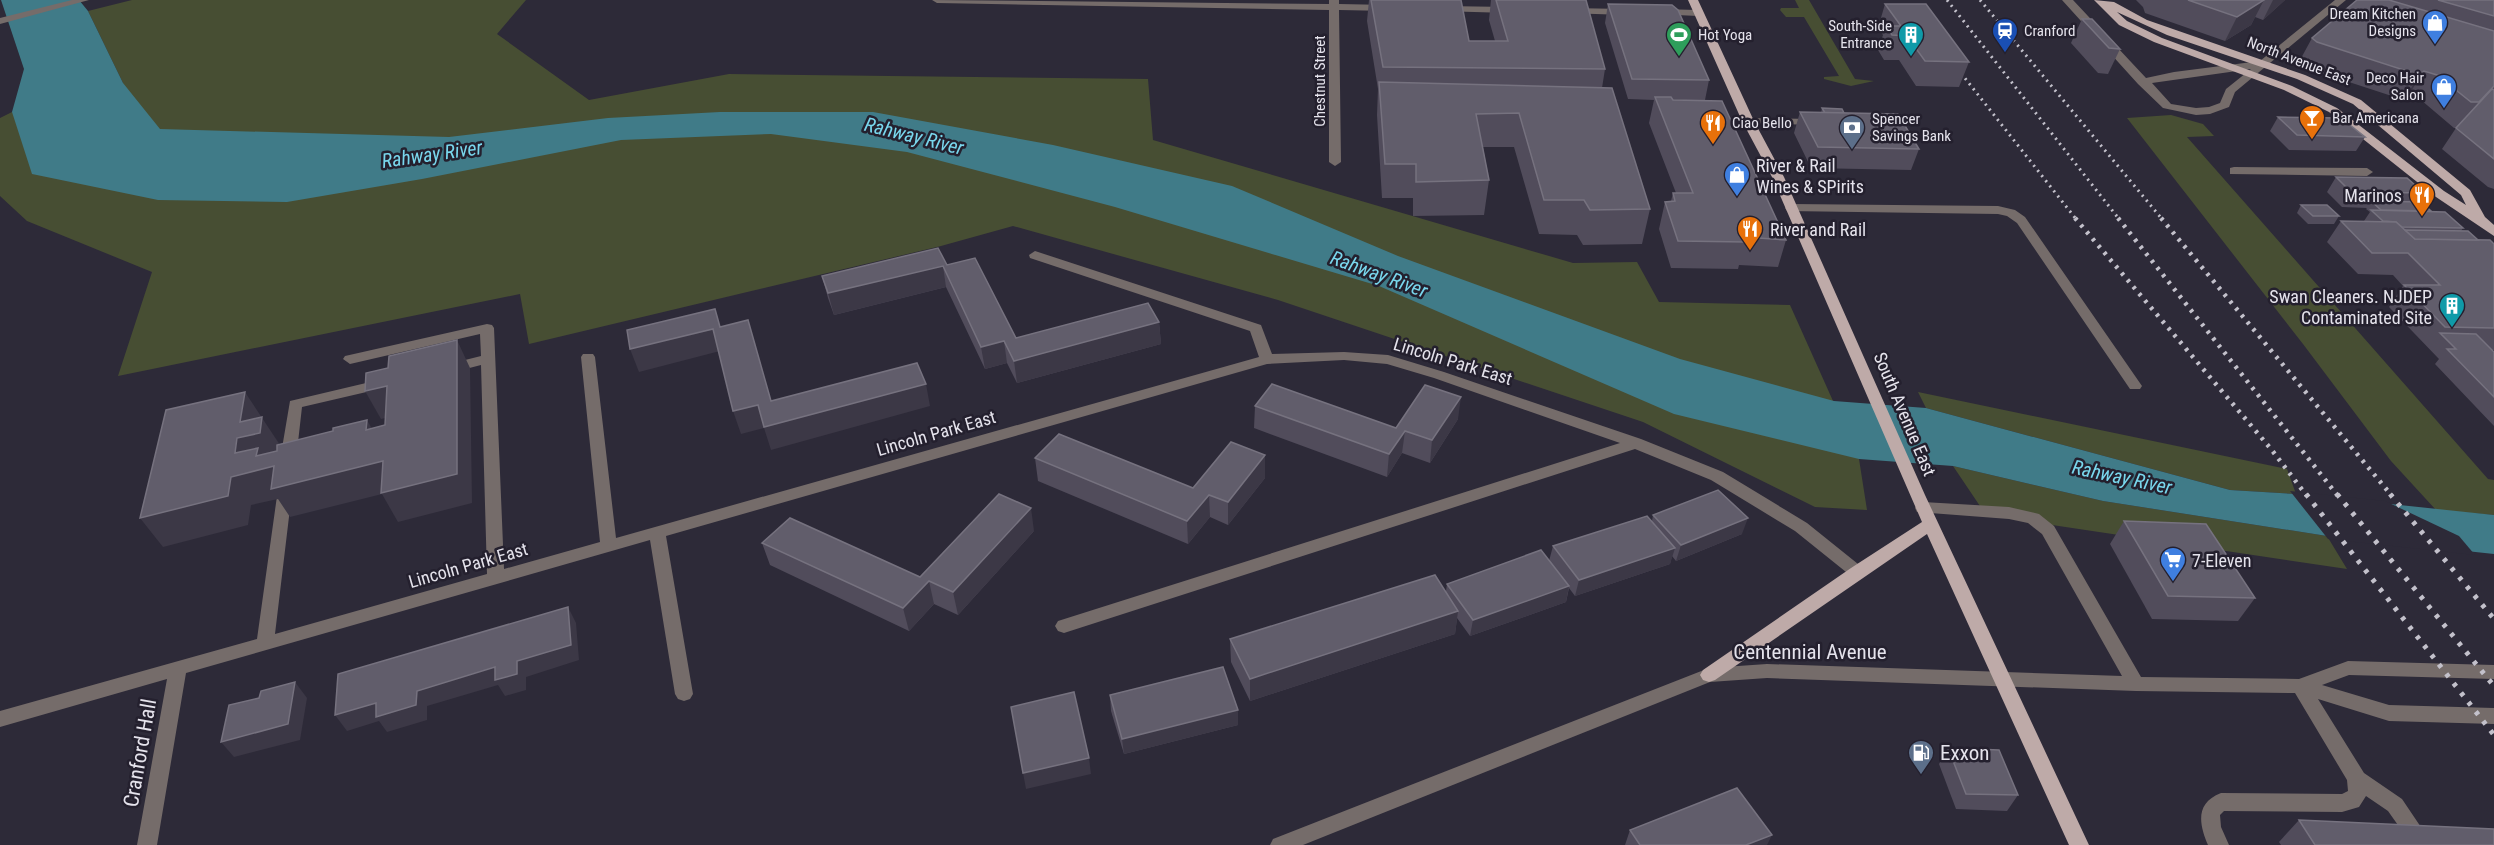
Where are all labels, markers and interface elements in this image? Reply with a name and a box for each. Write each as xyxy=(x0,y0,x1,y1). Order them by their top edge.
place label: Dream Kitchen Designs xyxy=(2330,5,2416,40)
shop icon: Dream Kitchen Designs xyxy=(2420,8,2450,46)
station icon: Cranford xyxy=(1990,16,2020,54)
place label: South-Side Entrance xyxy=(1828,17,1892,52)
sports icon: Hot Yoga xyxy=(1664,20,1694,58)
building icon: South-Side Entrance xyxy=(1896,20,1926,58)
place label: Cranford xyxy=(2024,22,2075,40)
place label: Hot Yoga xyxy=(1698,26,1752,44)
street label: North Avenue East xyxy=(2245,33,2353,89)
street label: Chestnut Street xyxy=(1311,35,1329,127)
place label: Deco Hair Salon xyxy=(2366,69,2424,104)
shop icon: Deco Hair Salon xyxy=(2429,72,2459,110)
bar icon: Bar Americana xyxy=(2297,103,2327,141)
restaurant icon: Ciao Bello xyxy=(1698,108,1728,146)
place label: Bar Americana xyxy=(2332,109,2419,127)
place label: Spencer Savings Bank xyxy=(1872,110,1951,145)
water label: Rahway River xyxy=(862,112,967,160)
bank icon: Spencer Savings Bank xyxy=(1837,113,1867,151)
place label: Ciao Bello xyxy=(1732,114,1792,132)
water label: Rahway River xyxy=(380,135,485,173)
place label: River & Rail Wines & SPirits xyxy=(1756,155,1864,197)
shop icon: River & Rail Wines & SPirits xyxy=(1722,160,1752,198)
restaurant icon: Marinos xyxy=(2407,180,2437,218)
place label: Marinos xyxy=(2344,185,2402,206)
restaurant icon: River and Rail xyxy=(1735,214,1765,252)
place label: River and Rail xyxy=(1770,219,1866,240)
water label: Rahway River xyxy=(1327,245,1432,303)
place label: Swan Cleaners. NJDEP Contaminated Site xyxy=(2269,286,2432,328)
building icon: Swan Cleaners. NJDEP Contaminated Site xyxy=(2437,291,2467,329)
street label: Lincoln Park East xyxy=(1391,333,1515,389)
street label: South Avenue East xyxy=(1869,349,1941,479)
street label: Lincoln Park East xyxy=(874,406,998,460)
water label: Rahway River xyxy=(2070,455,2175,499)
street label: Lincoln Park East xyxy=(406,538,530,592)
supermarket icon: 7-Eleven xyxy=(2158,545,2188,583)
place label: 7-Eleven xyxy=(2192,550,2252,571)
street label: Centennial Avenue xyxy=(1733,640,1887,664)
street label: Cranford Hall xyxy=(119,697,161,809)
fuel station icon: Exxon xyxy=(1906,738,1936,776)
place label: Exxon xyxy=(1940,741,1989,765)

